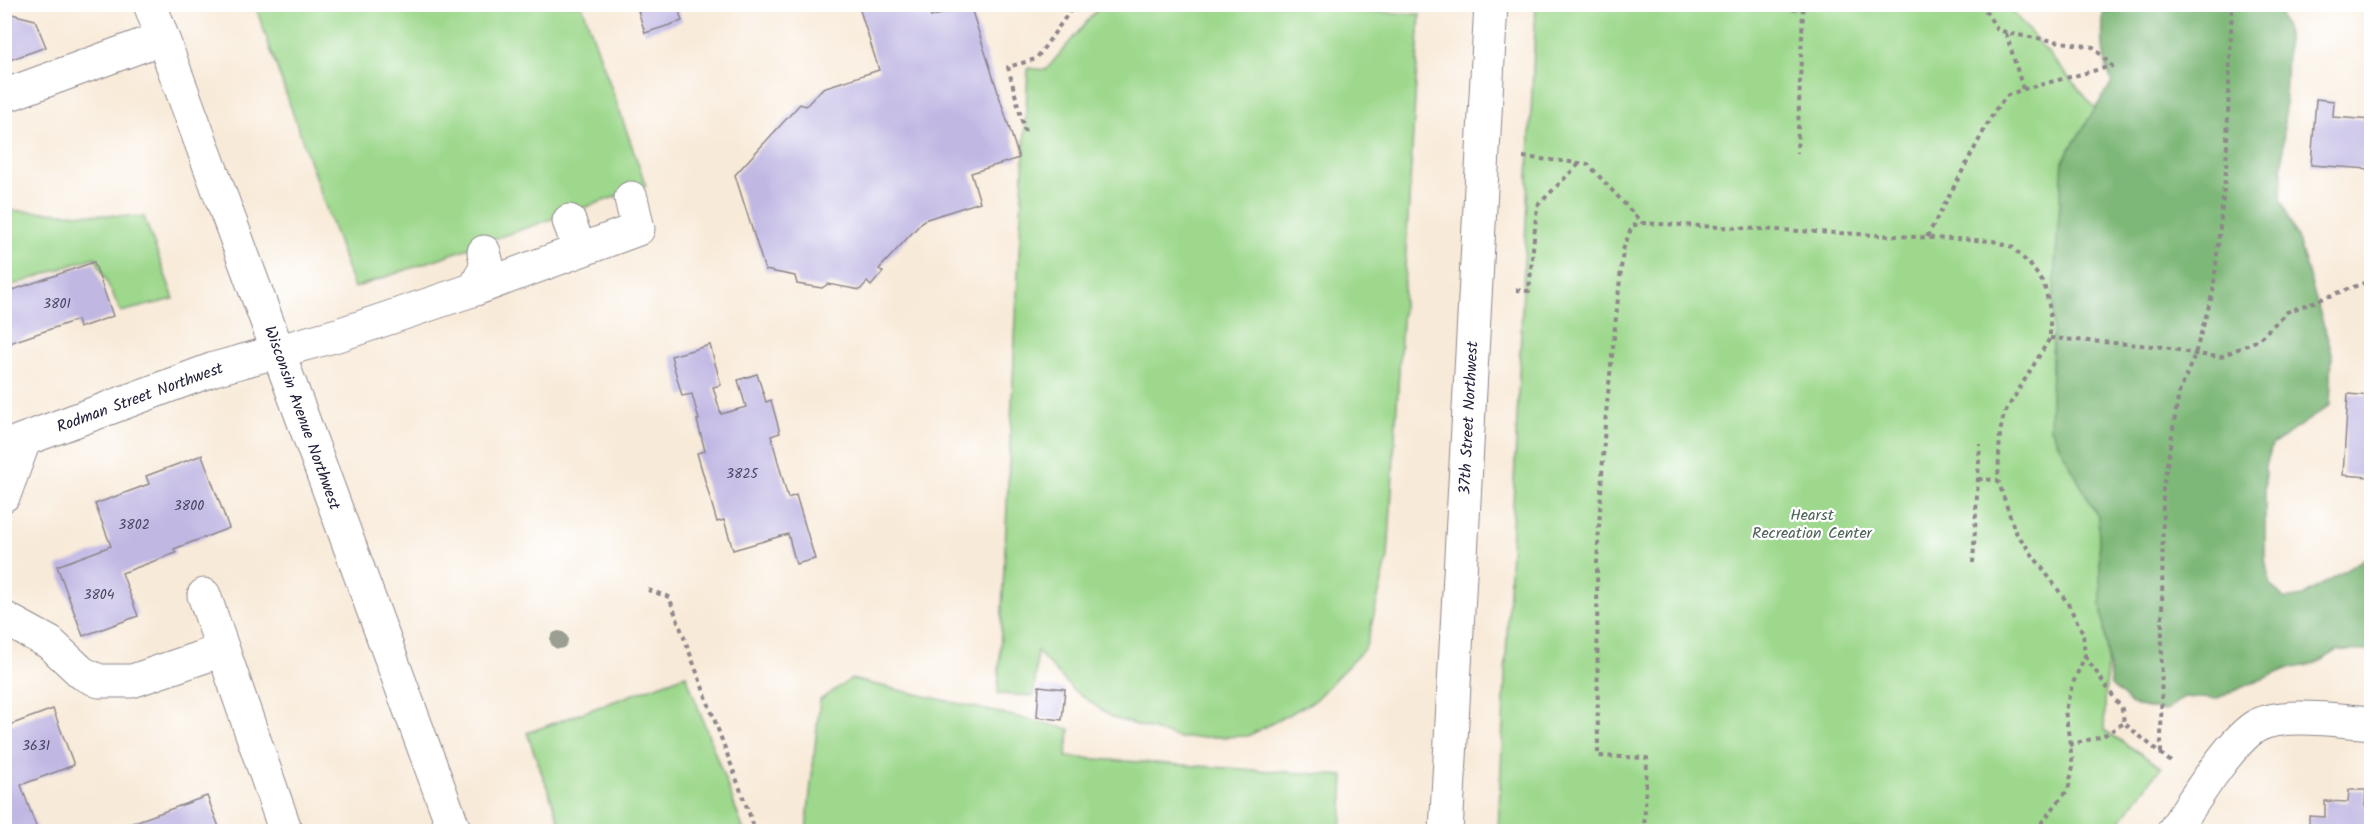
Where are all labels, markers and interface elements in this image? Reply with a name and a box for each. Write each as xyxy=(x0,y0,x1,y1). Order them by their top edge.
house number: 3801 xyxy=(43,293,71,315)
street label: Wisconsin Avenue Northwest xyxy=(257,322,347,514)
street label: 37th Street Northwest xyxy=(1452,340,1486,495)
street label: Rodman Street Northwest xyxy=(53,356,228,440)
house number: 3825 xyxy=(726,463,760,485)
house number: 3800 xyxy=(174,495,204,517)
park label: Hearst Recreation Center xyxy=(1752,503,1874,546)
house number: 3802 xyxy=(118,514,150,536)
house number: 3804 xyxy=(83,584,115,606)
house number: 3631 xyxy=(22,735,50,757)

